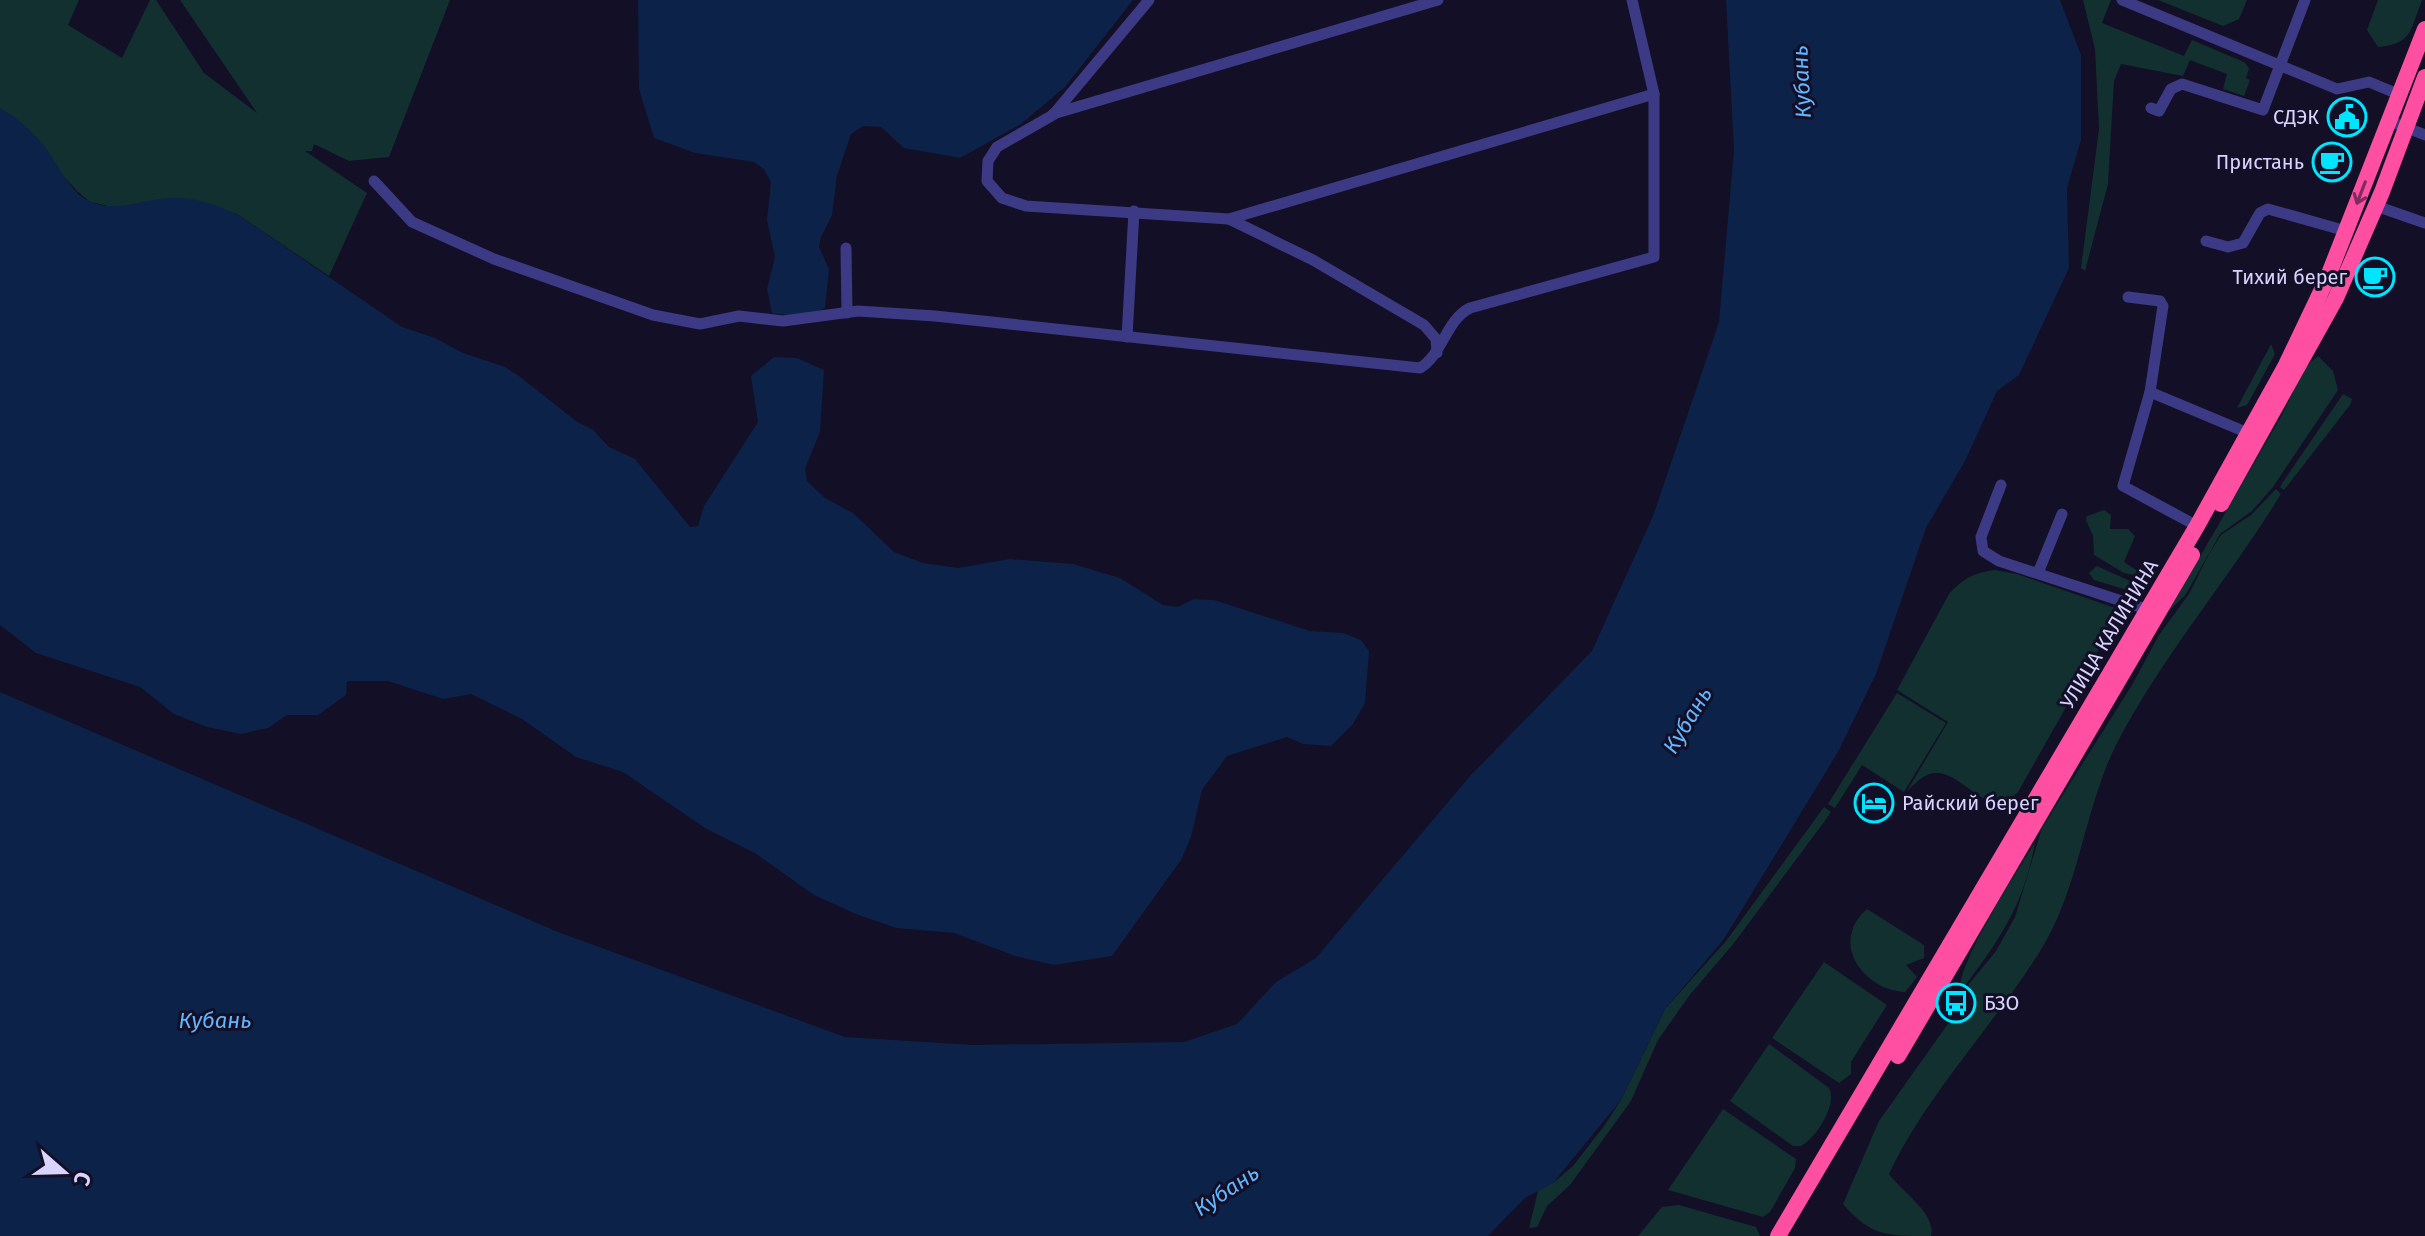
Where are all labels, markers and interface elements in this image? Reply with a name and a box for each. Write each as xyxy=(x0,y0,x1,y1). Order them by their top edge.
water label: Кубань xyxy=(1786,45,1817,119)
public building icon: СДЭК xyxy=(2326,96,2368,138)
place label: СДЭК xyxy=(2273,105,2319,129)
cafe icon: Пристань xyxy=(2311,141,2353,183)
place label: Пристань xyxy=(2216,150,2304,174)
one-way arrow xyxy=(2353,180,2367,205)
cafe icon: Тихий берег xyxy=(2354,256,2396,298)
place label: Тихий берег xyxy=(2232,265,2347,289)
street label: УЛИЦА КАЛИНИНА xyxy=(2055,555,2163,713)
water label: Кубань xyxy=(1657,682,1718,759)
hotel icon: Райский берег xyxy=(1853,782,1895,824)
place label: Райский берег xyxy=(1902,791,2039,815)
bus stop icon: БЗО xyxy=(1935,982,1977,1024)
place label: БЗО xyxy=(1984,991,2019,1015)
water label: Кубань xyxy=(178,1007,252,1034)
north arrow xyxy=(24,1132,104,1212)
water label: Кубань xyxy=(1188,1159,1264,1222)
text: С xyxy=(67,1168,97,1190)

